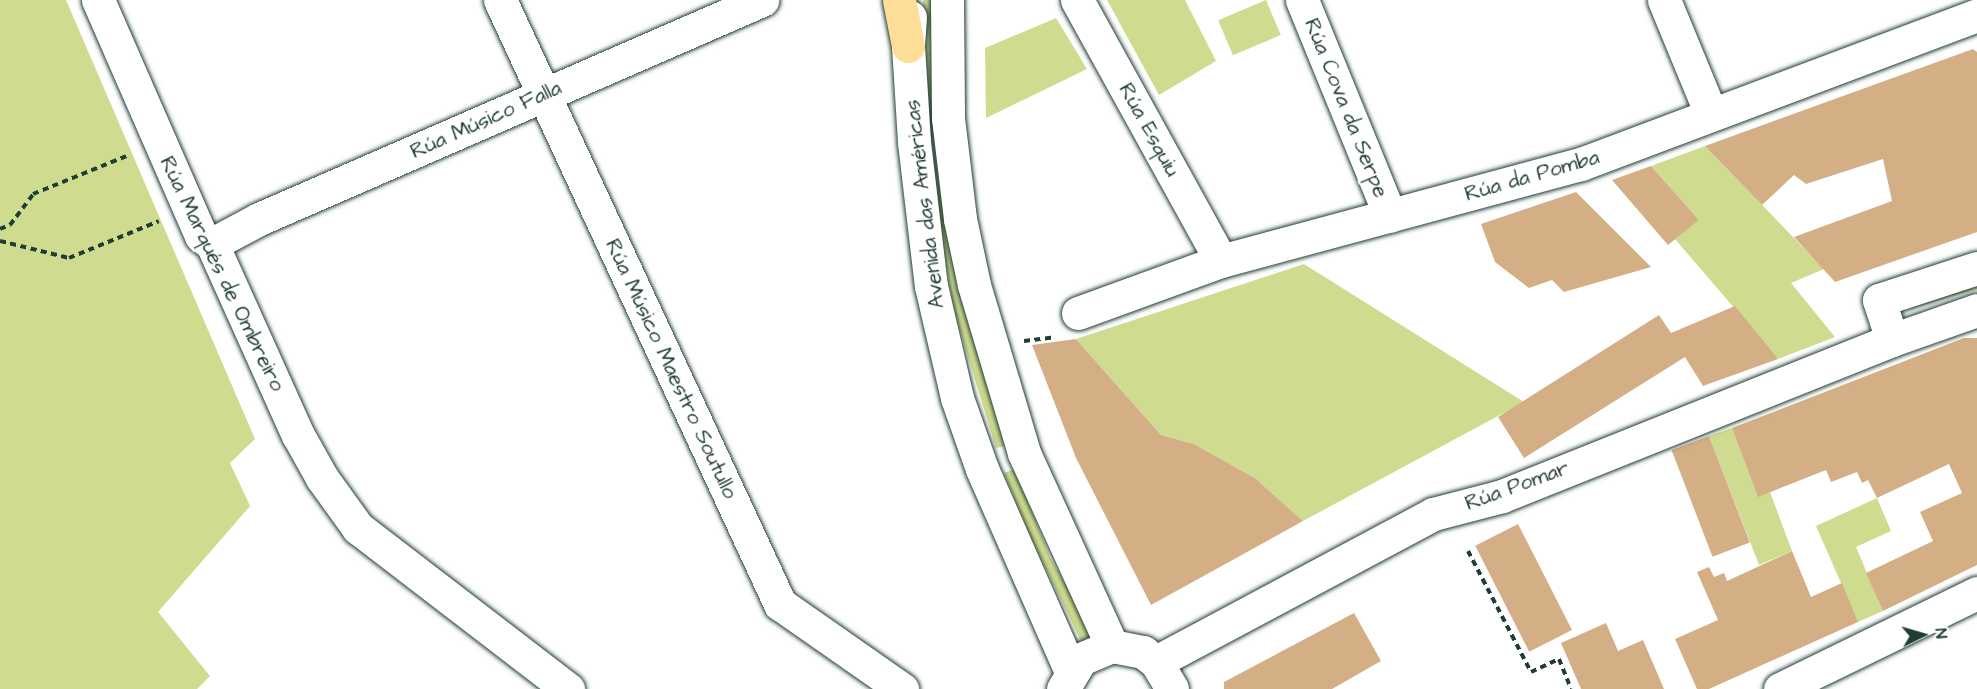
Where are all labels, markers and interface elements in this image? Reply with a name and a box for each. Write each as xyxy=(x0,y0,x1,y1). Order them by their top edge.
street label: Rúa Cova da Serpe xyxy=(1299,15,1393,201)
street label: Rúa Músico Falla xyxy=(407,75,565,165)
street label: Rúa Esquiu xyxy=(1113,79,1185,181)
street label: Avenida das Américas xyxy=(900,98,950,310)
street label: Rúa da Pomba xyxy=(1462,145,1602,207)
street label: Rúa Marqués de Ombreiro xyxy=(154,152,290,396)
street label: Rúa Músico Maestro Soutullo xyxy=(600,235,742,503)
street label: Rúa Pomar xyxy=(1462,456,1572,516)
north arrow xyxy=(1893,605,1953,665)
text: N xyxy=(1930,627,1952,639)

